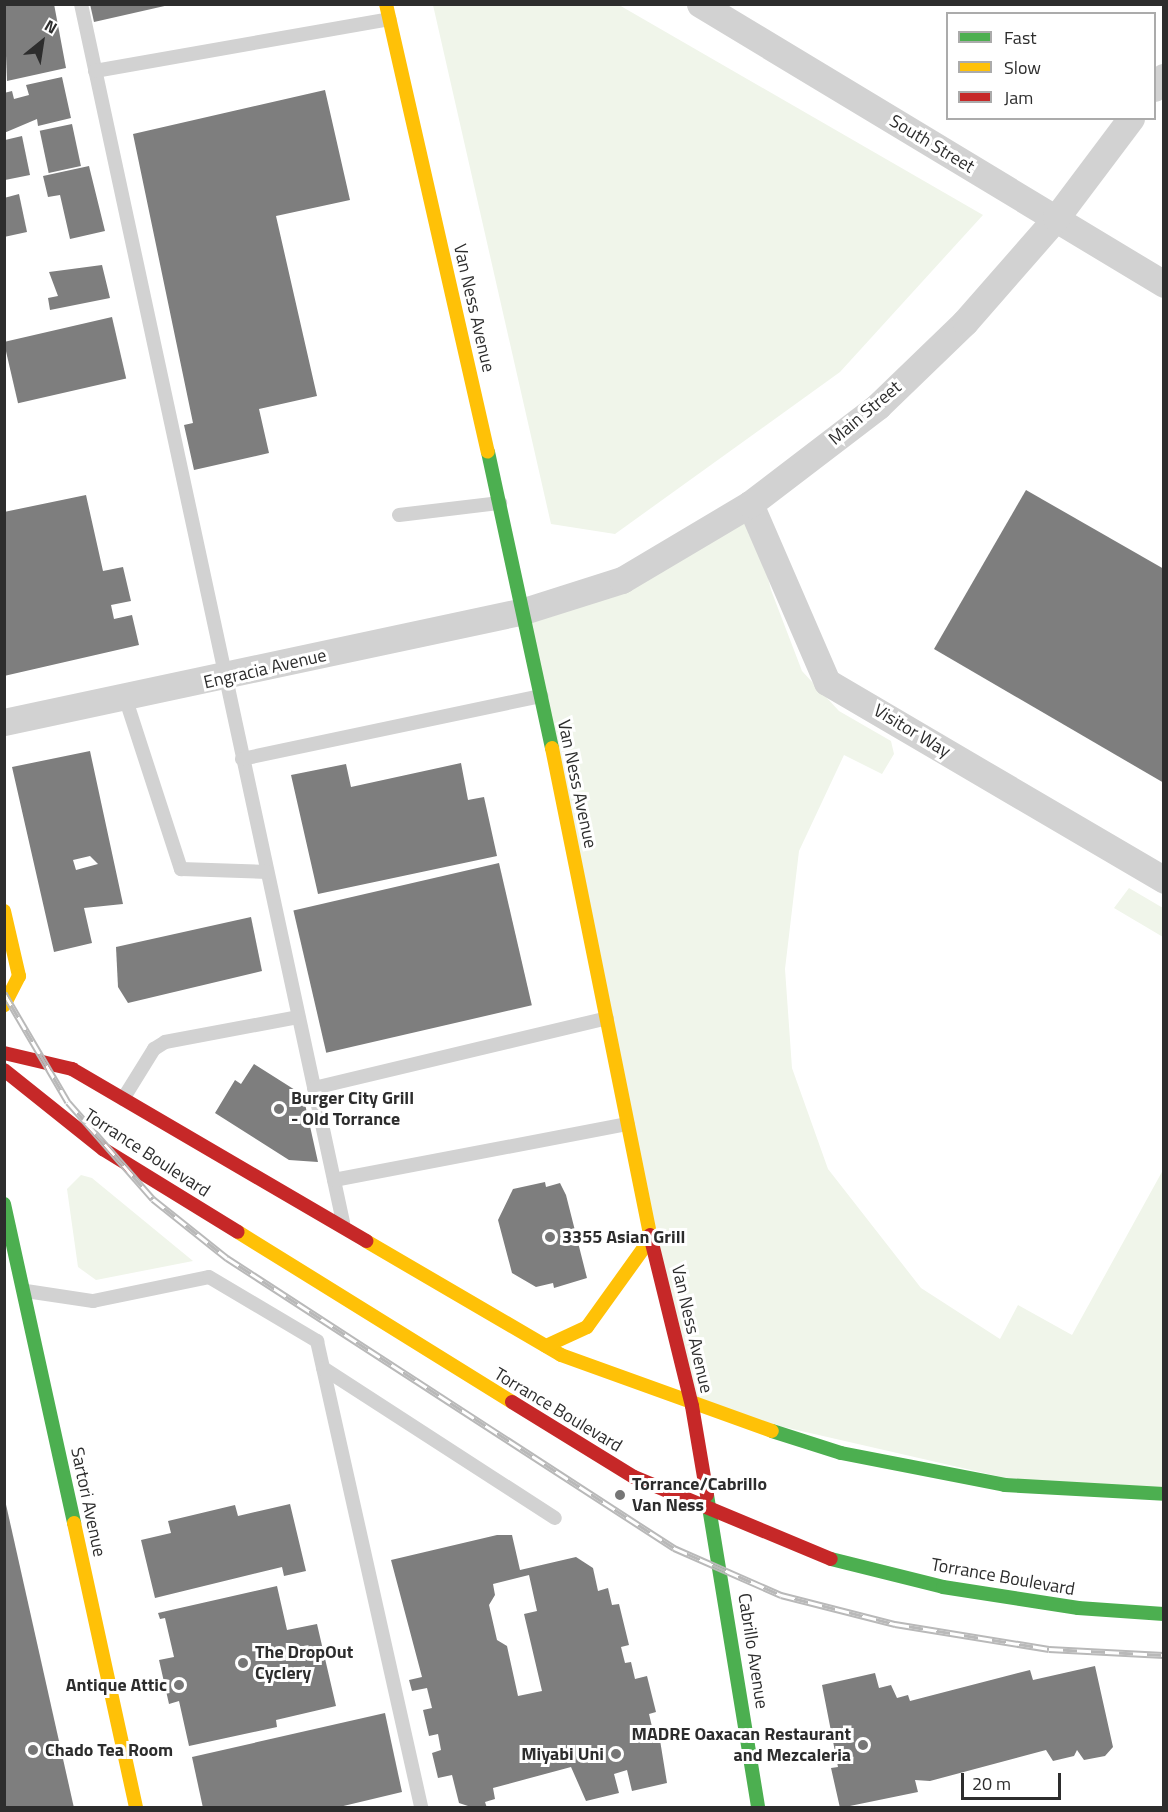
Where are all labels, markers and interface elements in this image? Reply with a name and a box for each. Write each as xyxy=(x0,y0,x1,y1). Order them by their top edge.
north arrow xyxy=(12,12,72,72)
legend xyxy=(946,12,1156,120)
text: N xyxy=(40,13,62,40)
text: Fast xyxy=(1004,24,1037,51)
text: Slow xyxy=(1004,54,1041,81)
text: Jam xyxy=(1004,84,1033,111)
street label: South Street xyxy=(886,110,978,178)
street label: Van Ness Avenue xyxy=(449,242,499,374)
street label: Main Street xyxy=(824,376,906,450)
street label: Engracia Avenue xyxy=(202,644,328,694)
street label: Visitor Way xyxy=(870,700,954,762)
street label: Van Ness Avenue xyxy=(553,718,601,850)
place label: Burger City Grill - Old Torrance xyxy=(291,1088,414,1130)
marker: Burger City Grill - Old Torrance xyxy=(272,1102,286,1116)
street label: Torrance Boulevard xyxy=(80,1104,214,1202)
place label: 3355 Asian Grill xyxy=(562,1226,685,1248)
marker: 3355 Asian Grill xyxy=(543,1230,557,1244)
street label: Van Ness Avenue xyxy=(667,1263,717,1395)
street label: Torrance Boulevard xyxy=(490,1363,626,1457)
street label: Sartori Avenue xyxy=(66,1445,110,1559)
place label: Torrance/Cabrillo Van Ness xyxy=(632,1474,767,1516)
marker: Torrance/Cabrillo Van Ness xyxy=(613,1488,627,1502)
street label: Torrance Boulevard xyxy=(929,1554,1077,1600)
street label: Cabrillo Avenue xyxy=(733,1592,773,1710)
place label: The DropOut Cyclery xyxy=(255,1642,353,1684)
marker: The DropOut Cyclery xyxy=(236,1656,250,1670)
place label: Antique Attic xyxy=(66,1674,167,1696)
marker: Antique Attic xyxy=(172,1678,186,1692)
place label: MADRE Oaxacan Restaurant and Mezcaleria xyxy=(632,1724,851,1766)
marker: MADRE Oaxacan Restaurant and Mezcaleria xyxy=(856,1738,870,1752)
place label: Chado Tea Room xyxy=(45,1739,173,1761)
marker: Chado Tea Room xyxy=(26,1743,40,1757)
place label: Miyabi Uni xyxy=(521,1743,604,1765)
marker: Miyabi Uni xyxy=(609,1747,623,1761)
scale bar xyxy=(964,1761,1064,1799)
text: 20 m xyxy=(972,1770,1011,1797)

